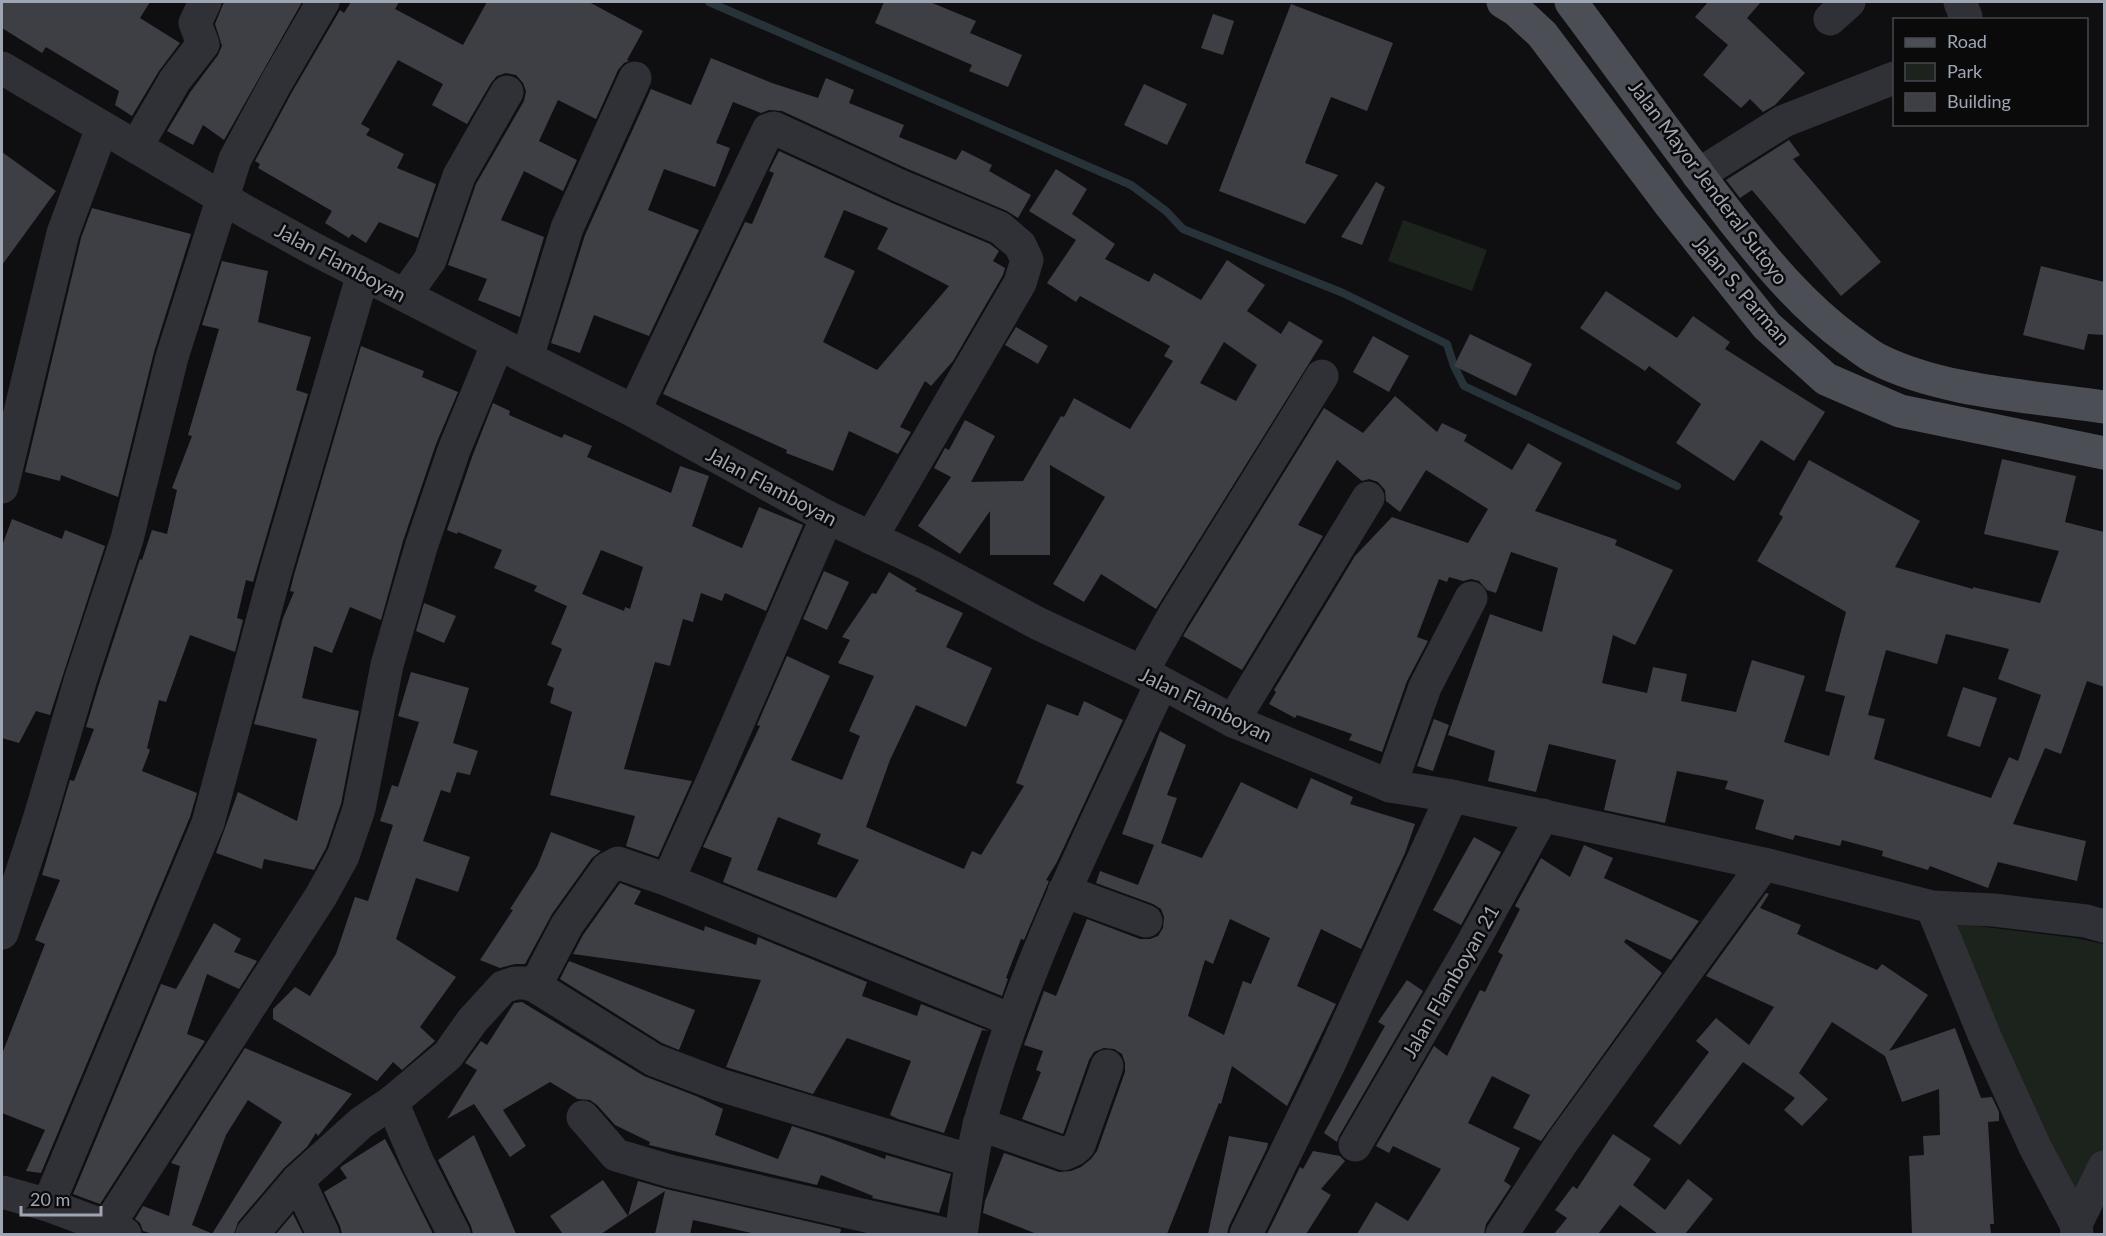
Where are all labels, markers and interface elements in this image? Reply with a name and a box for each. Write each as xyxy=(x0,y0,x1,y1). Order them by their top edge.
legend xyxy=(1893,18,2088,126)
text: Road xyxy=(1947,30,1987,52)
text: Park xyxy=(1947,60,1983,82)
street label: Jalan Mayor Jenderal Sutoyo xyxy=(1624,75,1794,289)
text: Building xyxy=(1947,90,2011,112)
street label: Jalan Flamboyan xyxy=(272,217,410,307)
street label: Jalan S. Parman xyxy=(1688,231,1796,349)
street label: Jalan Flamboyan xyxy=(703,441,841,531)
street label: Jalan Flamboyan xyxy=(1136,662,1276,746)
street label: Jalan Flamboyan 21 xyxy=(1396,900,1504,1062)
scale bar xyxy=(21,1179,100,1217)
text: 20 m xyxy=(30,1188,70,1210)

